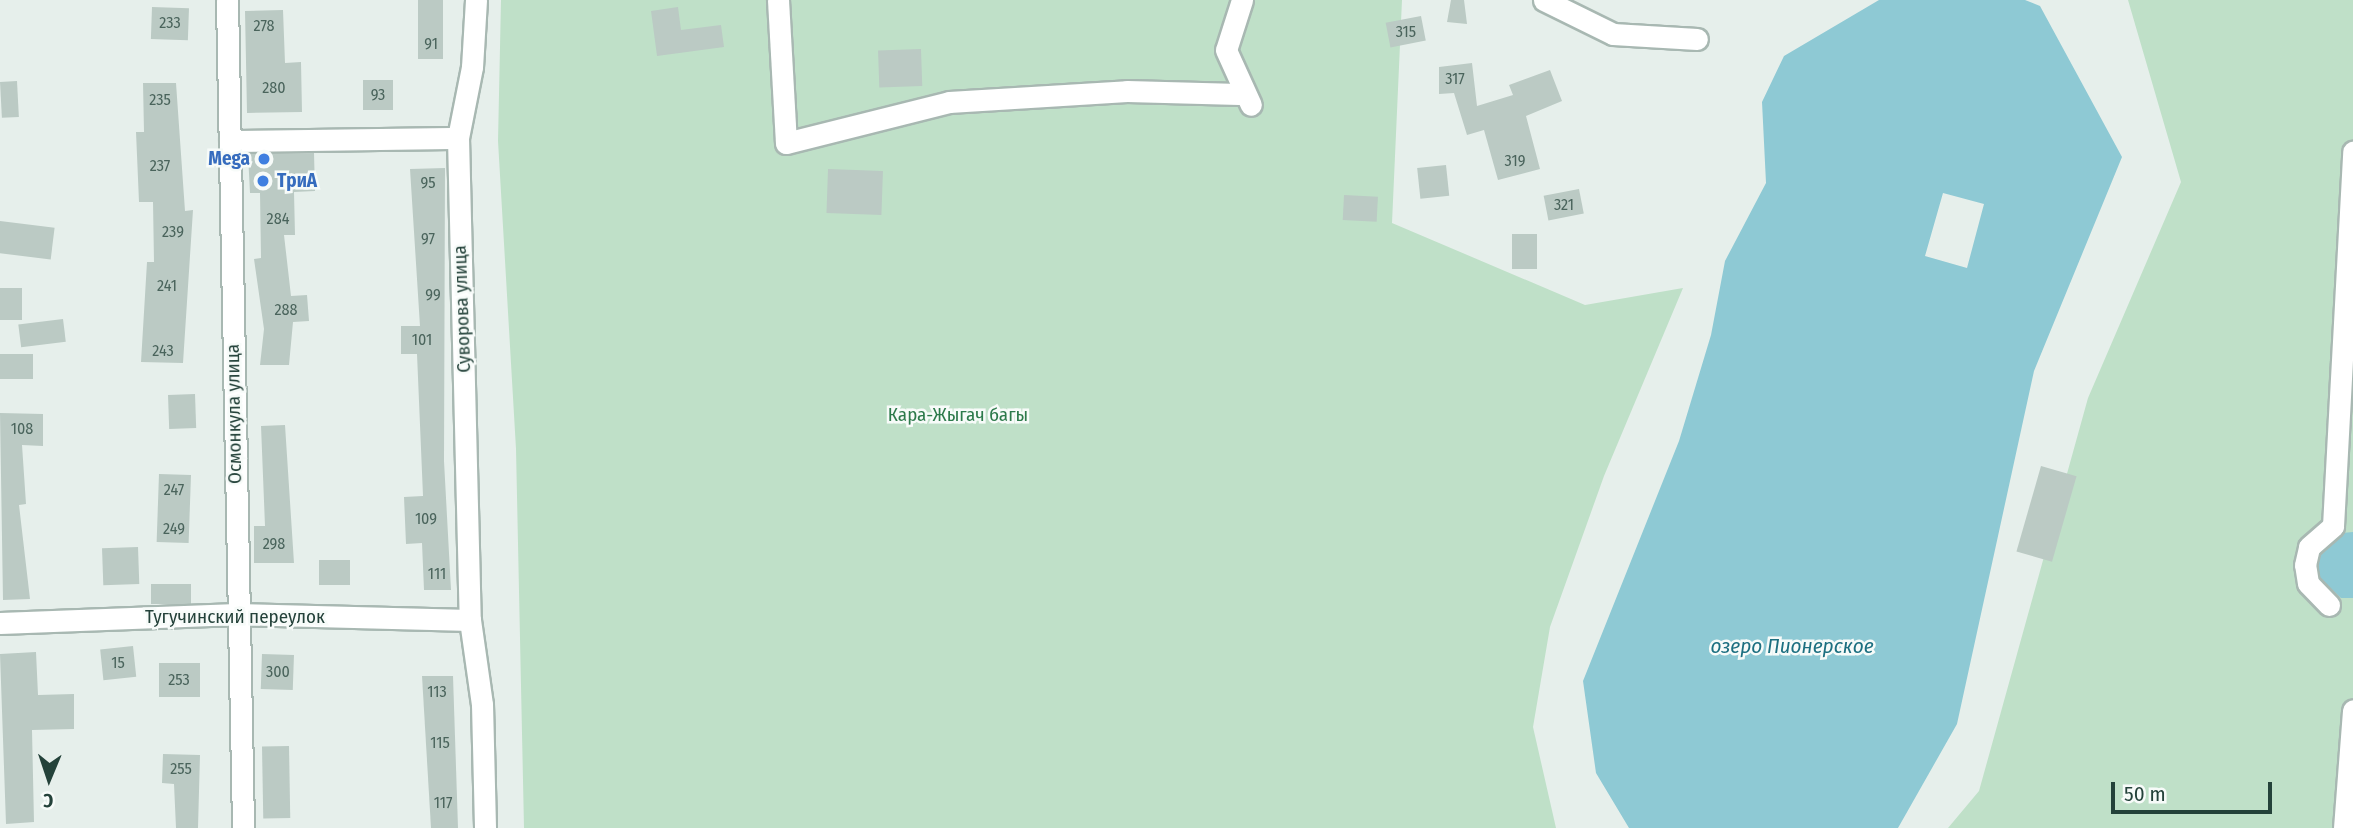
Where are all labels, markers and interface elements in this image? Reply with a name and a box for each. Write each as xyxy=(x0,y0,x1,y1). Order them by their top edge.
house number: 233 xyxy=(159,13,181,33)
house number: 278 xyxy=(253,16,275,36)
house number: 315 xyxy=(1396,22,1416,42)
house number: 91 xyxy=(424,34,438,54)
house number: 317 xyxy=(1445,69,1465,89)
house number: 280 xyxy=(262,78,286,98)
house number: 93 xyxy=(371,85,385,105)
house number: 235 xyxy=(149,90,171,110)
place label: Mega xyxy=(208,148,250,170)
marker: Mega xyxy=(256,151,272,167)
house number: 319 xyxy=(1505,151,1525,171)
house number: 237 xyxy=(150,156,170,176)
place label: ТриА xyxy=(277,170,317,192)
marker: ТриА xyxy=(255,173,271,189)
house number: 95 xyxy=(420,173,436,193)
house number: 321 xyxy=(1554,195,1574,215)
house number: 284 xyxy=(267,209,289,229)
house number: 239 xyxy=(162,222,184,242)
house number: 97 xyxy=(421,229,435,249)
street label: Суворова улица xyxy=(448,245,476,373)
house number: 241 xyxy=(157,276,177,296)
house number: 99 xyxy=(425,285,441,305)
house number: 288 xyxy=(274,300,298,320)
house number: 101 xyxy=(412,330,432,350)
house number: 243 xyxy=(152,341,174,361)
street label: Осмонкула улица xyxy=(221,344,247,484)
park label: Кара-Жыгач багы xyxy=(888,404,1028,426)
house number: 108 xyxy=(11,419,33,439)
house number: 247 xyxy=(164,480,184,500)
house number: 109 xyxy=(415,509,437,529)
house number: 249 xyxy=(163,519,185,539)
house number: 298 xyxy=(263,534,285,554)
house number: 111 xyxy=(428,564,446,584)
street label: Тугучинский переулок xyxy=(145,606,325,628)
water label: озеро Пионерское xyxy=(1710,633,1874,659)
house number: 15 xyxy=(111,653,125,673)
house number: 300 xyxy=(266,662,290,682)
house number: 253 xyxy=(168,670,190,690)
house number: 113 xyxy=(427,682,447,702)
house number: 115 xyxy=(430,733,450,753)
north arrow xyxy=(14,744,84,814)
house number: 255 xyxy=(170,759,192,779)
scale bar xyxy=(2115,768,2276,812)
text: 50 m xyxy=(2124,781,2166,807)
text: С xyxy=(43,789,54,812)
house number: 117 xyxy=(434,793,452,813)

